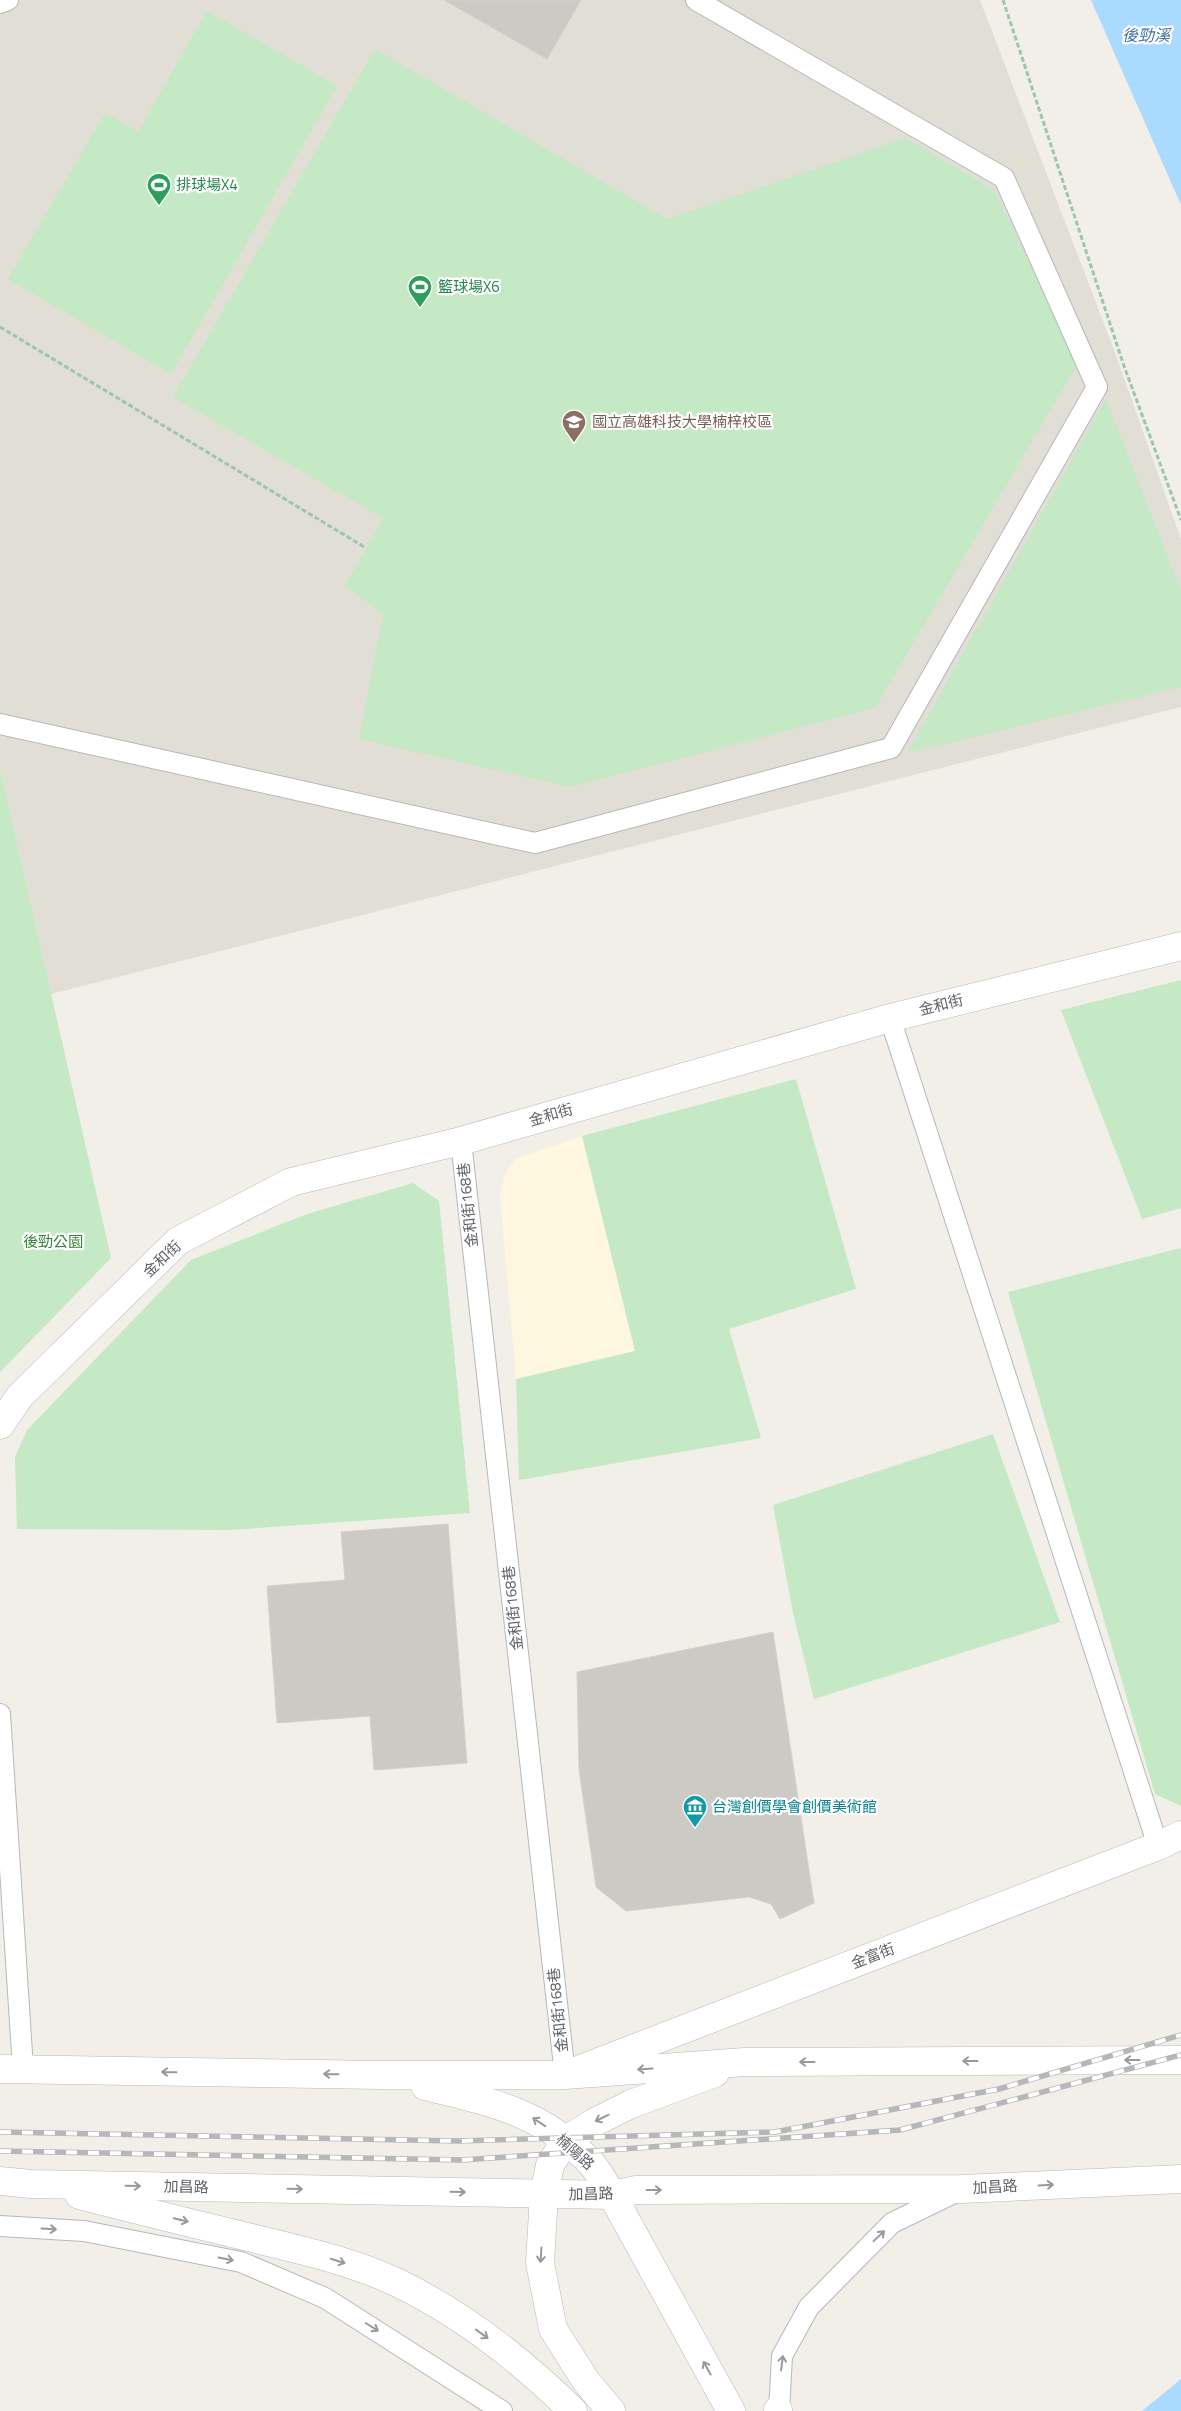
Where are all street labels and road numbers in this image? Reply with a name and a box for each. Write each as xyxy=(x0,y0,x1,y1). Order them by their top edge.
street label: 金和街 xyxy=(916,988,966,1021)
street label: 金和街 xyxy=(526,1097,576,1132)
street label: 金和街168巷 xyxy=(452,1161,483,1249)
street label: 金和街 xyxy=(137,1235,186,1282)
street label: 金和街168巷 xyxy=(497,1564,528,1652)
street label: 金富街 xyxy=(848,1937,898,1974)
street label: 金和街168巷 xyxy=(542,1966,573,2054)
street label: 楠陽路 xyxy=(551,2128,600,2175)
street label: 加昌路 xyxy=(972,2174,1018,2199)
street label: 加昌路 xyxy=(163,2175,209,2198)
street label: 加昌路 xyxy=(568,2182,614,2205)

